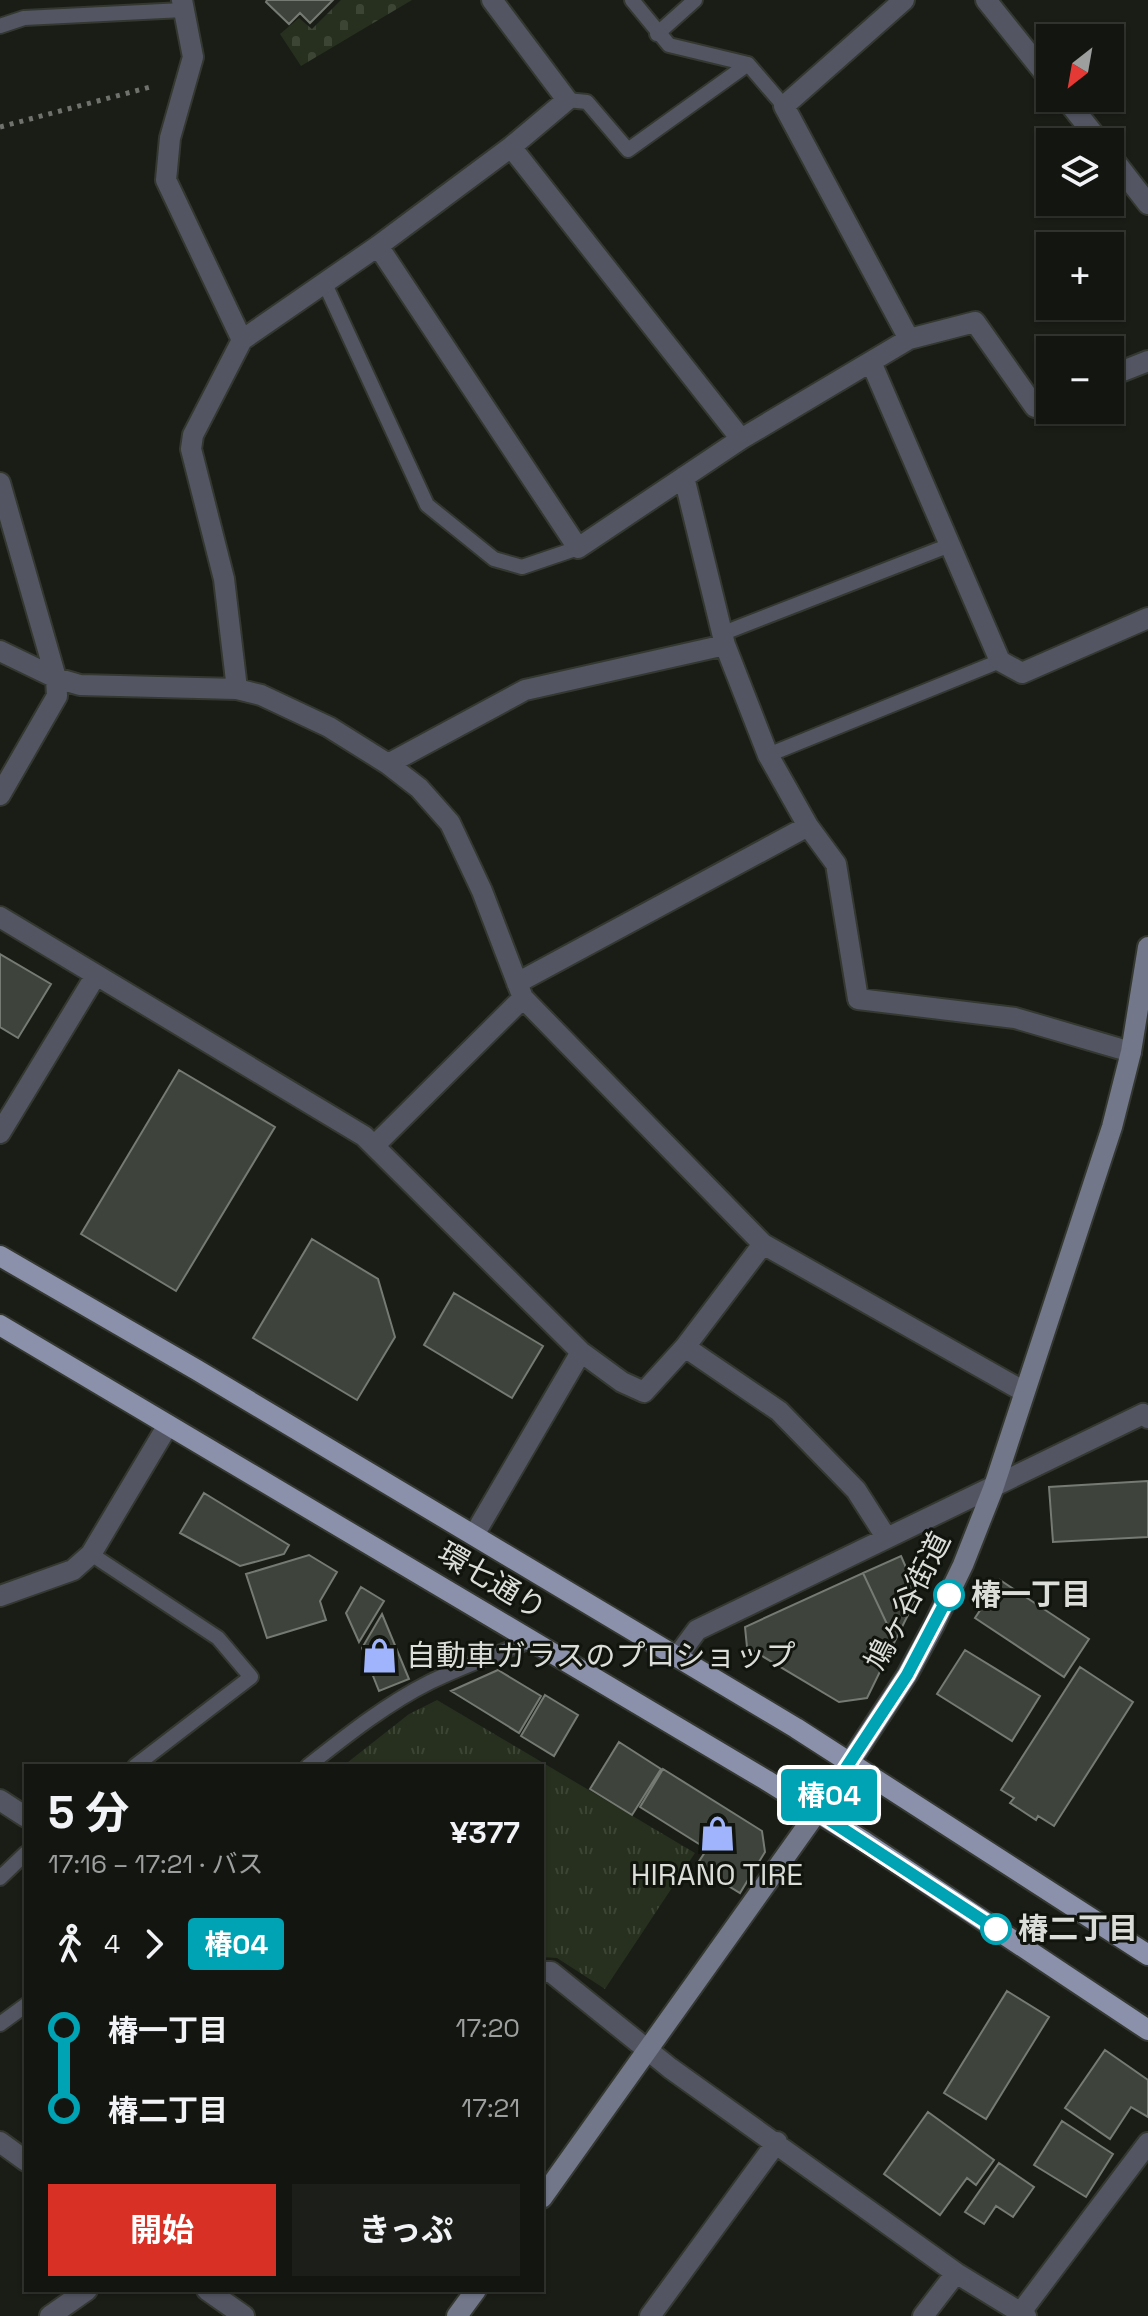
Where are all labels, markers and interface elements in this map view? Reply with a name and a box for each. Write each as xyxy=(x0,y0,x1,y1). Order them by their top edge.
north arrow xyxy=(1036,24,1124,112)
map controls xyxy=(1036,24,1124,424)
button: layers xyxy=(1036,128,1124,216)
button: + xyxy=(1036,232,1124,320)
button: − xyxy=(1036,336,1124,424)
street label: 鳩ヶ谷街道 xyxy=(856,1525,959,1676)
street label: 環七通り xyxy=(431,1533,554,1628)
place label: 椿一丁目 xyxy=(971,1575,1091,1614)
marker: 椿一丁目 xyxy=(934,1580,964,1610)
place label: 自動車ガラスのプロショップ xyxy=(406,1636,795,1675)
shop icon: 自動車ガラスのプロショップ xyxy=(361,1637,399,1675)
line badge: 椿04 xyxy=(783,1769,875,1821)
text: 椿04 xyxy=(797,1777,861,1813)
text: 5 分 xyxy=(48,1785,130,1841)
text: ¥377 xyxy=(450,1813,520,1852)
shop icon: HIRANO TIRE xyxy=(698,1815,736,1853)
text: 17:16 – 17:21 · バス xyxy=(48,1847,263,1881)
place label: HIRANO TIRE xyxy=(631,1855,803,1894)
place label: 椿二丁目 xyxy=(1018,1909,1138,1948)
marker: 椿二丁目 xyxy=(981,1914,1011,1944)
icon: walk xyxy=(48,1922,92,1966)
icon: forward xyxy=(132,1922,176,1966)
text: 椿04 xyxy=(204,1926,268,1962)
text: 4 xyxy=(104,1927,120,1961)
text: 椿一丁目 xyxy=(108,2011,228,2050)
text: 17:20 xyxy=(456,2011,520,2045)
text: 椿二丁目 xyxy=(108,2091,228,2130)
text: 17:21 xyxy=(461,2091,520,2125)
button: 開始 xyxy=(48,2184,276,2276)
button: きっぷ xyxy=(292,2184,520,2276)

